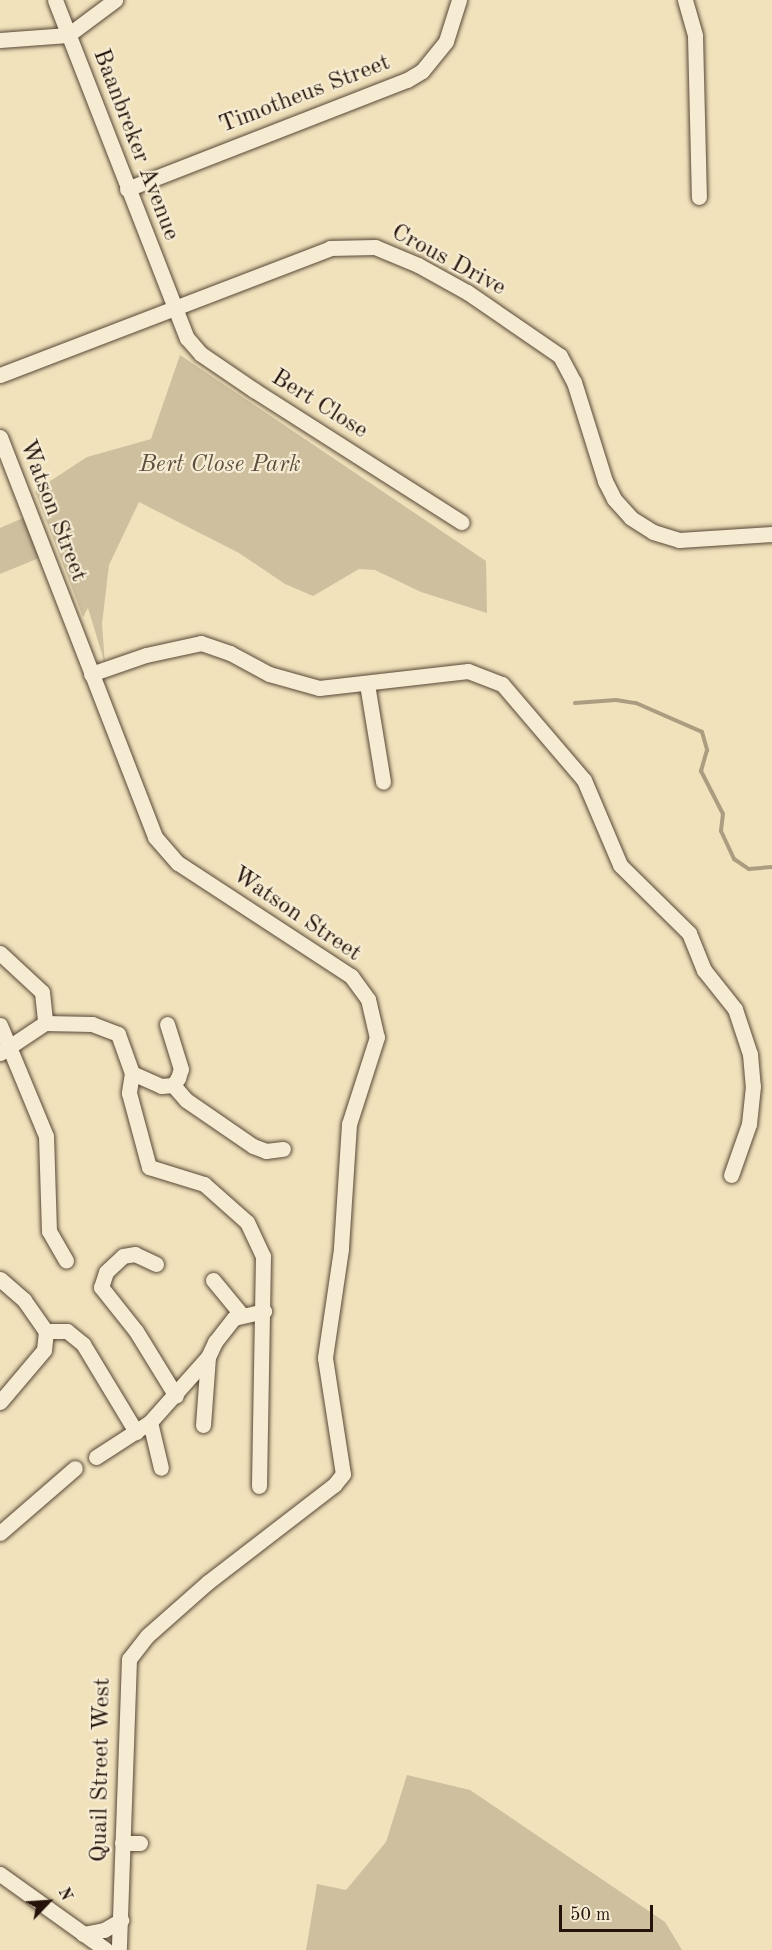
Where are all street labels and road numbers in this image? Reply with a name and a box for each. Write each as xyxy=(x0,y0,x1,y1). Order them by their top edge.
street label: Baanbreker Avenue xyxy=(85,45,185,245)
street label: Timotheus Street xyxy=(216,49,394,141)
street label: Crous Drive xyxy=(386,219,510,303)
street label: Bert Close xyxy=(265,364,373,446)
street label: Watson Street xyxy=(12,436,92,586)
street label: Watson Street xyxy=(226,861,366,969)
street label: Quail Street West xyxy=(86,1677,118,1863)

